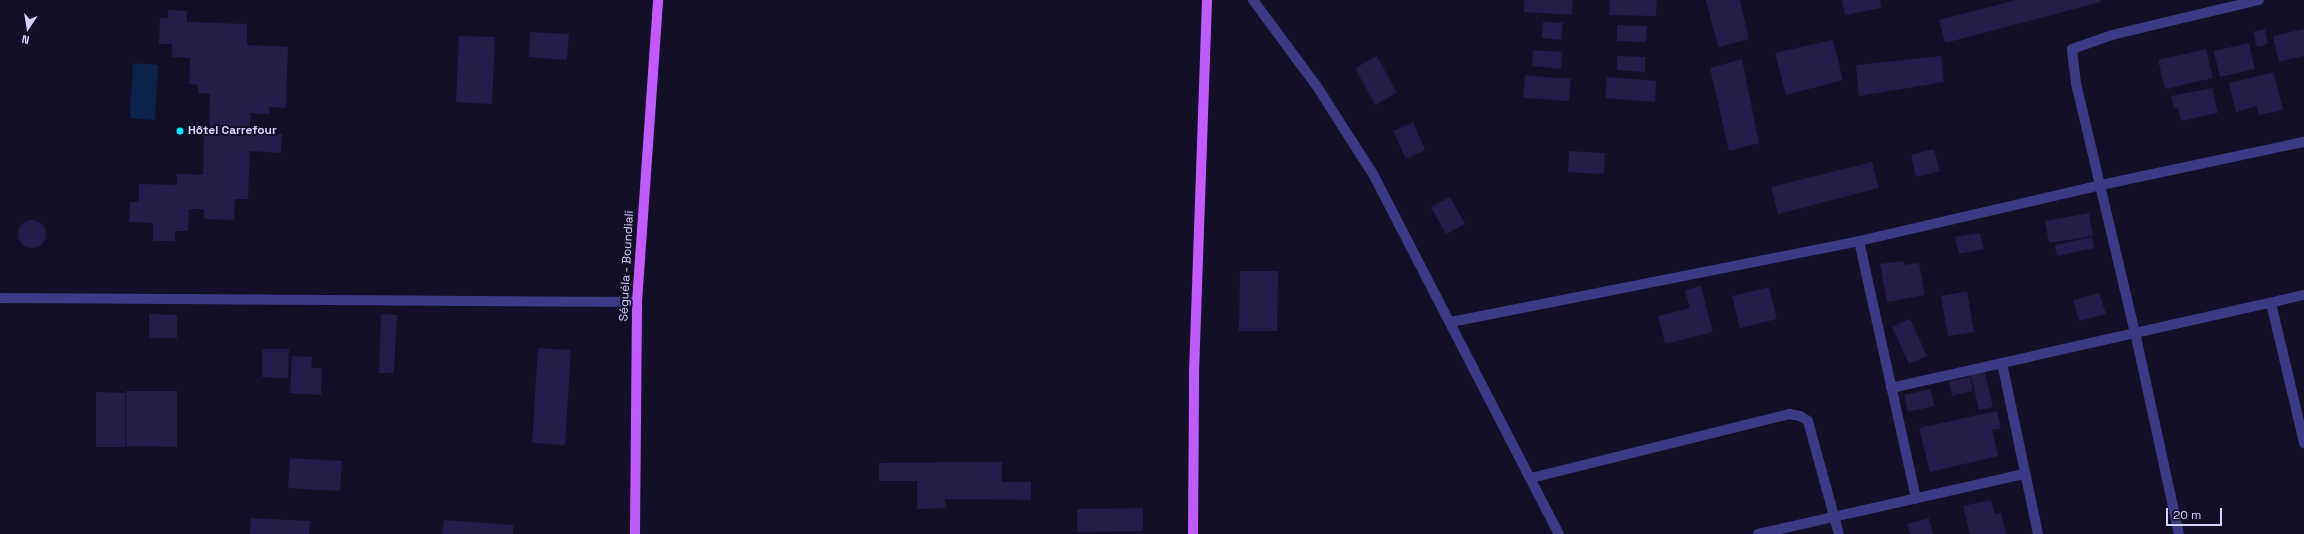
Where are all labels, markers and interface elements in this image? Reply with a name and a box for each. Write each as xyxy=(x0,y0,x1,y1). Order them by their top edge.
north arrow xyxy=(8,8,48,48)
text: N xyxy=(20,32,31,47)
place label: Hôtel Carrefour xyxy=(188,124,277,138)
marker: Hôtel Carrefour xyxy=(175,126,185,136)
street label: Séguéla - Boundiali xyxy=(617,210,637,322)
scale bar xyxy=(2168,500,2224,526)
text: 20 m xyxy=(2173,507,2201,523)

